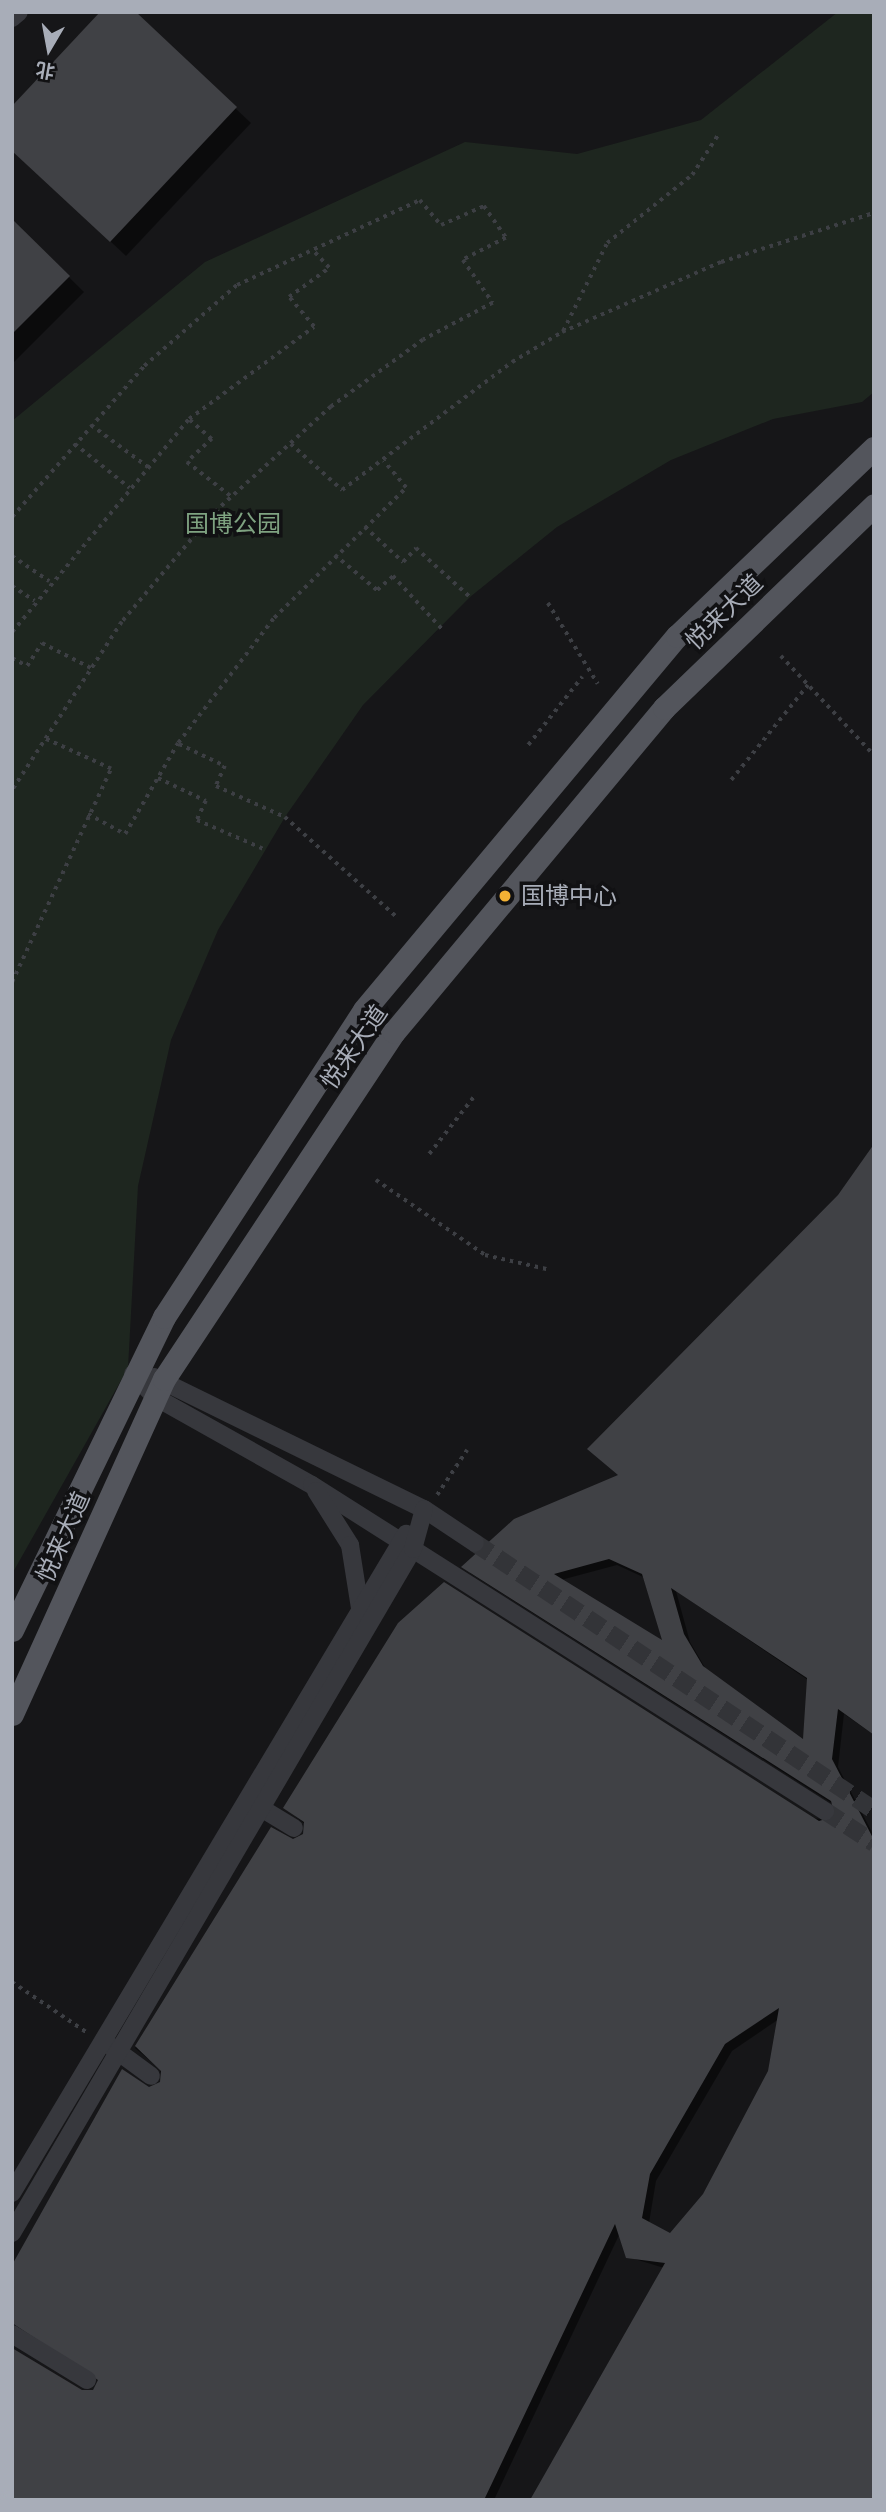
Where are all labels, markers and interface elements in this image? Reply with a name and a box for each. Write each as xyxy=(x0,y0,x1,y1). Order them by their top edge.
north arrow xyxy=(14,14,84,84)
text: 北 xyxy=(34,57,57,83)
park label: 国博公园 xyxy=(185,510,281,538)
street label: 悦来大道 xyxy=(679,568,769,656)
place label: 国博中心 xyxy=(521,882,617,910)
marker: 国博中心 xyxy=(495,886,515,906)
street label: 悦来大道 xyxy=(315,999,393,1095)
street label: 悦来大道 xyxy=(30,1487,96,1587)

